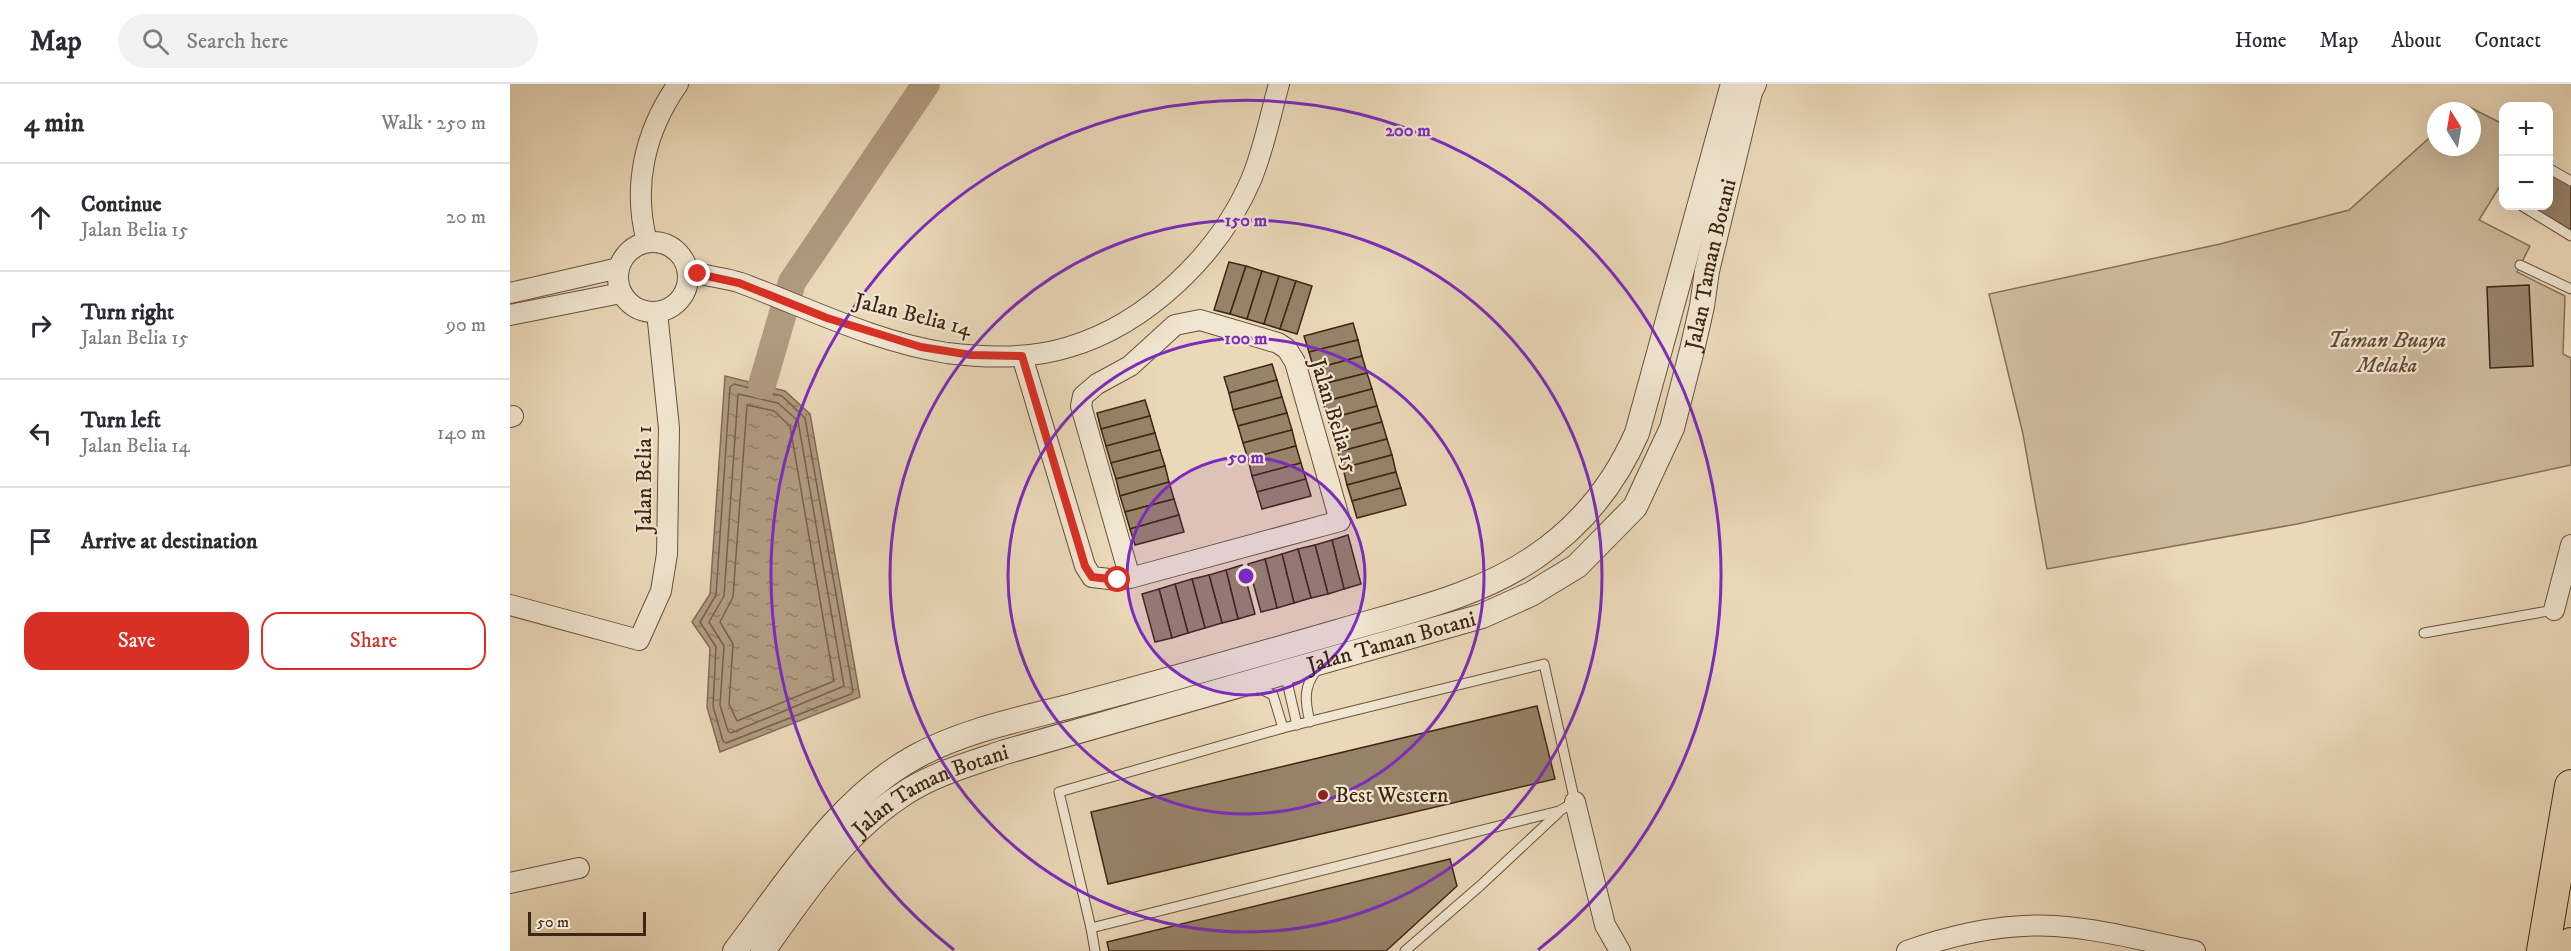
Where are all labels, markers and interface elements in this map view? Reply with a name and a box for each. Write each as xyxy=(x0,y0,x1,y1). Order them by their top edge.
search box xyxy=(118,14,538,68)
text: Map xyxy=(30,24,82,59)
icon: search xyxy=(139,25,172,58)
text: Search here xyxy=(187,28,288,55)
text: Home xyxy=(2235,28,2287,54)
text: Map xyxy=(2320,28,2358,54)
text: About xyxy=(2391,28,2442,54)
text: Contact xyxy=(2475,28,2541,54)
north arrow xyxy=(2427,102,2481,156)
map controls xyxy=(2499,102,2553,210)
button: + xyxy=(2499,102,2553,156)
text: 4 min xyxy=(24,107,84,140)
text: Walk · 250 m xyxy=(381,111,486,136)
text: 200 m xyxy=(1385,120,1431,142)
button: − xyxy=(2499,156,2553,210)
street label: Jalan Taman Botani xyxy=(1679,176,1742,354)
text: Continue xyxy=(81,191,162,218)
icon: ahead xyxy=(24,201,57,234)
text: 20 m xyxy=(446,205,486,230)
text: 150 m xyxy=(1225,210,1268,232)
text: Jalan Belia 15 xyxy=(81,218,188,243)
route end xyxy=(684,260,710,286)
street label: Jalan Belia 14 xyxy=(850,287,976,343)
text: Turn right xyxy=(81,299,174,326)
icon: right xyxy=(24,309,57,342)
text: 90 m xyxy=(446,313,486,338)
text: Jalan Belia 15 xyxy=(81,326,188,351)
park label: Taman Buaya Melaka xyxy=(2328,327,2446,379)
text: 100 m xyxy=(1224,328,1268,350)
street label: Jalan Belia 15 xyxy=(1303,354,1364,476)
text: Turn left xyxy=(81,407,161,434)
icon: left xyxy=(24,417,57,450)
text: 140 m xyxy=(437,421,486,446)
street label: Jalan Belia 1 xyxy=(631,425,658,535)
text: Jalan Belia 14 xyxy=(81,434,190,459)
text: 50 m xyxy=(1227,447,1264,469)
icon: arrive xyxy=(24,525,57,558)
text: Arrive at destination xyxy=(81,528,258,555)
route start xyxy=(1104,566,1130,592)
centre of rings xyxy=(1236,566,1256,586)
street label: Jalan Taman Botani xyxy=(1302,605,1479,679)
button: Save xyxy=(24,612,249,670)
button: Share xyxy=(261,612,486,670)
street label: Jalan Taman Botani xyxy=(845,738,1011,844)
place label: Best Western xyxy=(1335,782,1449,809)
marker: Best Western xyxy=(1316,788,1330,802)
scale bar xyxy=(528,909,646,936)
text: 50 m xyxy=(537,912,569,932)

